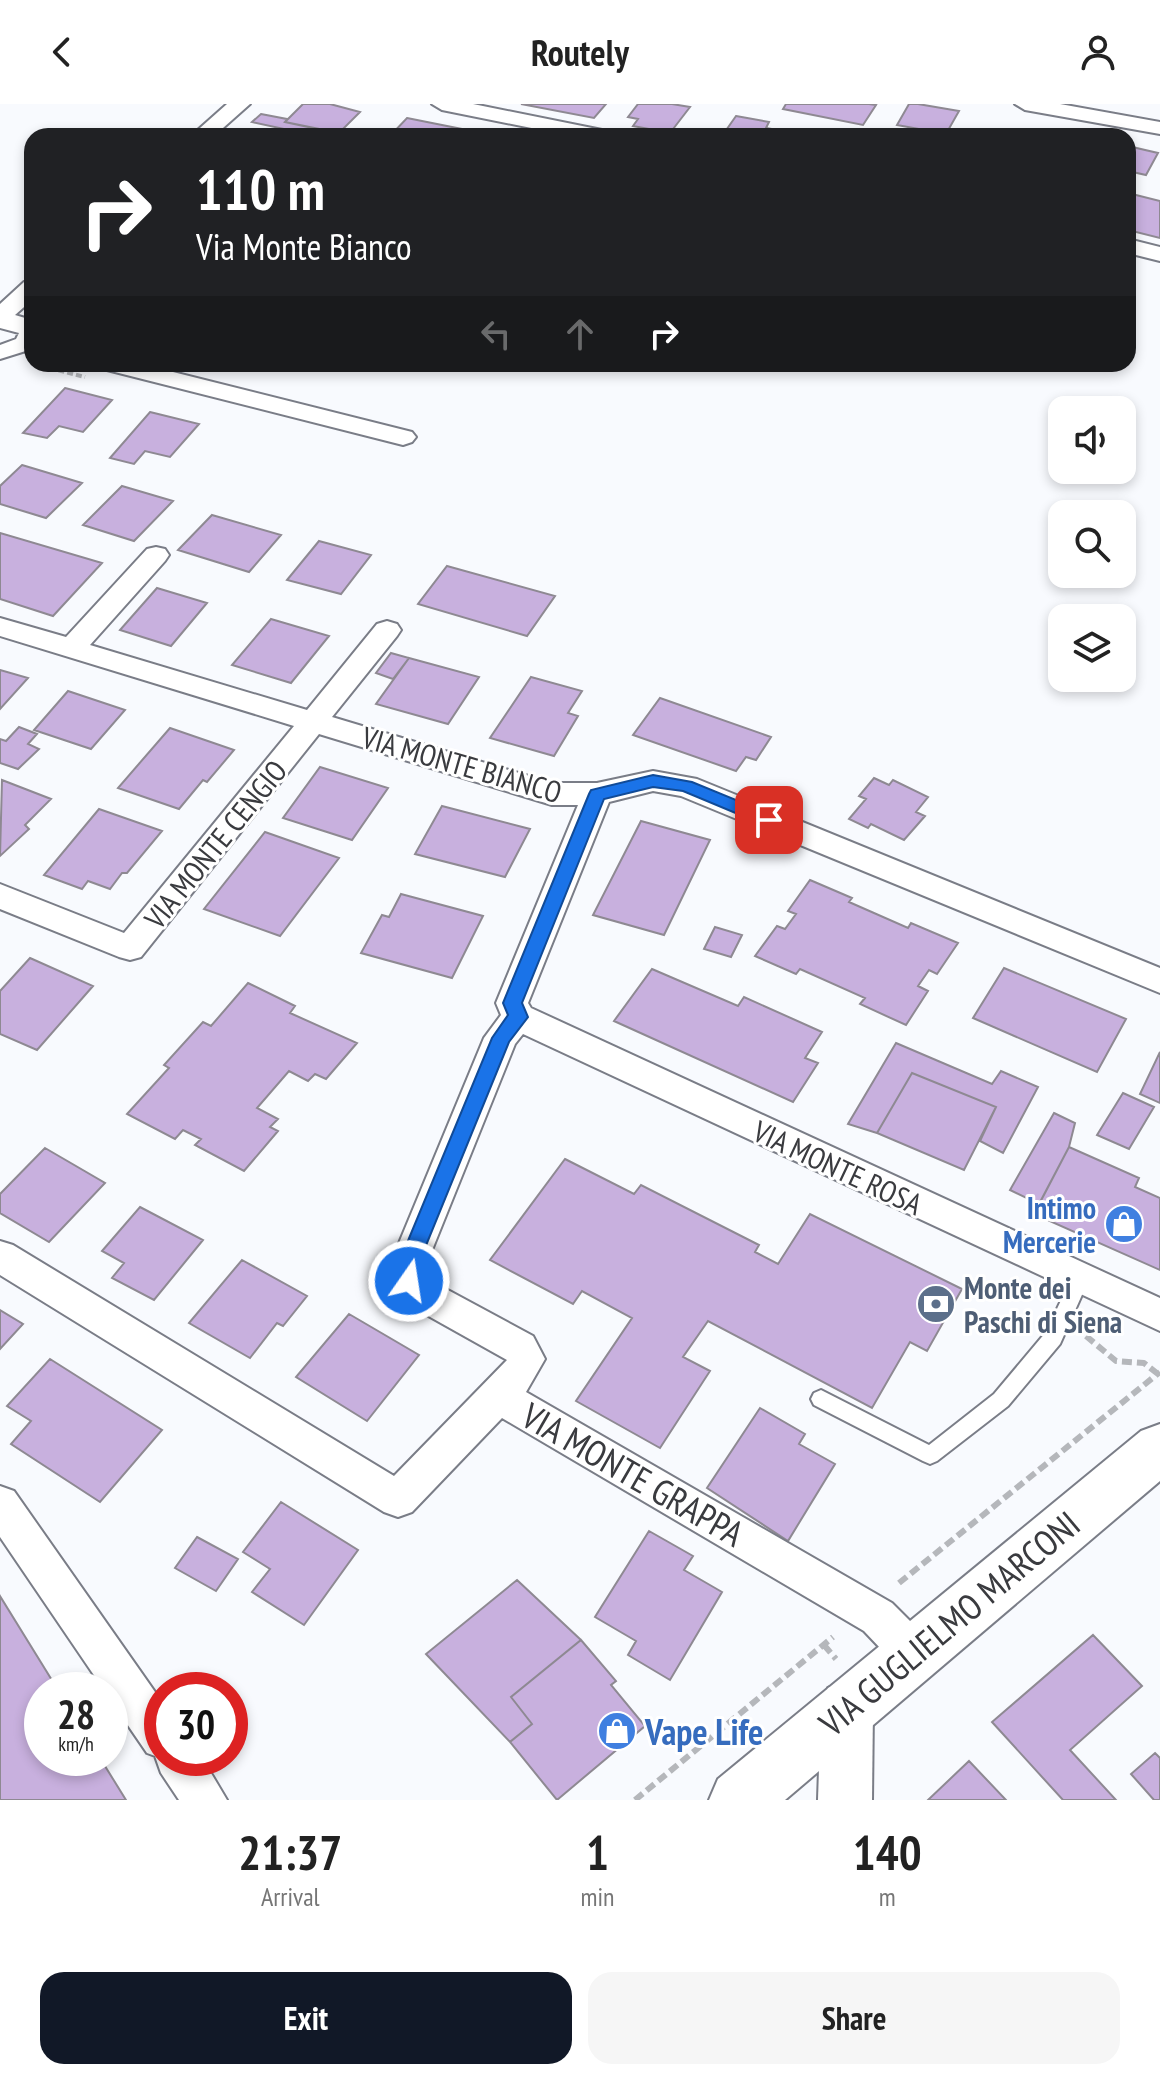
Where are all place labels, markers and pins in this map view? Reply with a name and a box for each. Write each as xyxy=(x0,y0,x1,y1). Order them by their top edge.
pin xyxy=(735,786,803,854)
place label: Intimo Mercerie xyxy=(1003,1188,1096,1261)
shop icon: Intimo Mercerie xyxy=(1103,1203,1145,1245)
place label: Monte dei Paschi di Siena xyxy=(964,1268,1122,1341)
bank icon: Monte dei Paschi di Siena xyxy=(915,1283,957,1325)
place label: Vape Life xyxy=(644,1708,764,1755)
shop icon: Vape Life xyxy=(596,1710,638,1752)

